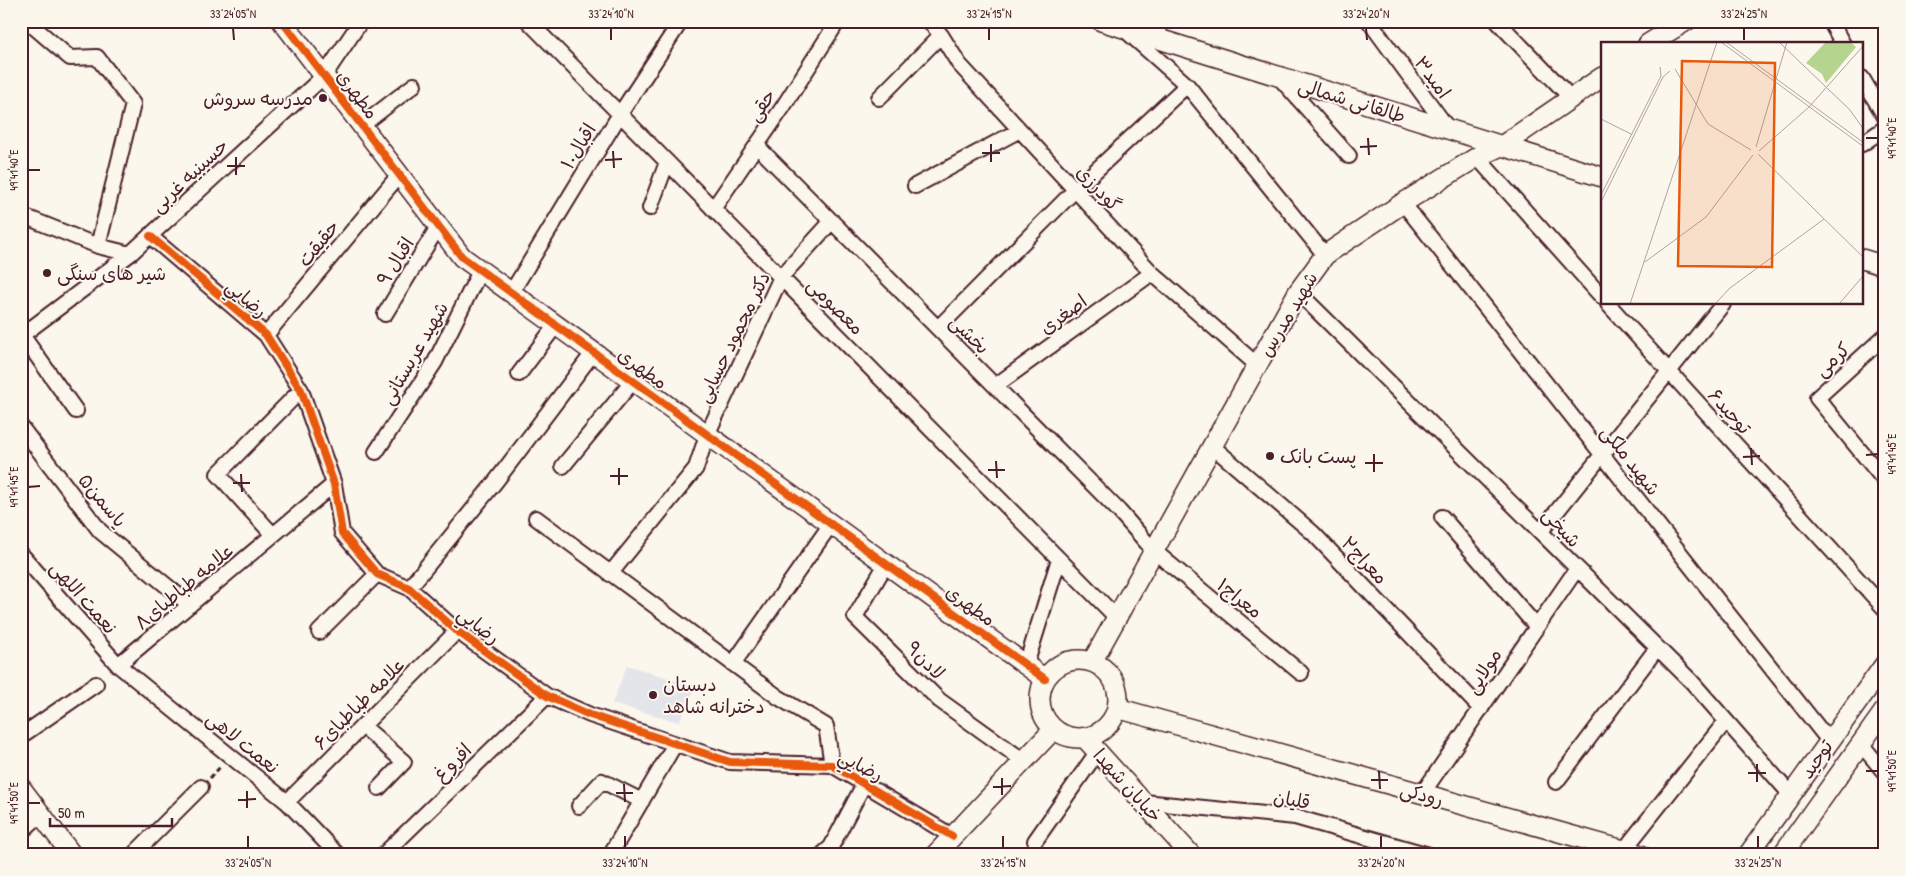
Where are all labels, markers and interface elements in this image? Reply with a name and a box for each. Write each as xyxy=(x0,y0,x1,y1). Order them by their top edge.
text: 33°24'05"N xyxy=(210,5,256,22)
text: 33°24'10"N xyxy=(588,5,634,22)
text: 33°24'15"N xyxy=(966,5,1012,22)
text: 33°24'20"N xyxy=(1343,5,1389,22)
text: 33°24'25"N xyxy=(1721,5,1767,22)
inset map xyxy=(1601,42,1864,305)
street label: امید۳ xyxy=(1409,50,1457,104)
street label: مطهری xyxy=(331,64,385,124)
street label: طالقانی شمالی xyxy=(1295,71,1409,129)
street label: حقی xyxy=(741,83,781,127)
place label: مدرسه سروش xyxy=(203,85,313,111)
marker: مدرسه سروش xyxy=(317,92,329,104)
text: 49°41'40"E xyxy=(1883,117,1900,159)
street label: اقبال۱۰ xyxy=(554,118,602,174)
street label: حسینیه غربی xyxy=(144,132,234,218)
text: 49°41'40"E xyxy=(5,149,22,191)
street label: گودرزی xyxy=(1071,159,1127,217)
street label: حقیقت xyxy=(291,214,345,272)
street label: اقبال ۹ xyxy=(370,232,420,290)
place label: شیر های سنگی xyxy=(57,260,166,286)
marker: شیر های سنگی xyxy=(41,267,53,279)
street label: دکتر محمود حسابی xyxy=(690,267,776,407)
street label: شهید مدرس xyxy=(1252,267,1324,361)
street label: معصومی xyxy=(802,272,870,340)
street label: رضایي xyxy=(218,273,273,326)
street label: اصغری xyxy=(1034,288,1092,340)
street label: شهید عربستانی xyxy=(374,297,454,409)
street label: بخشی xyxy=(944,308,996,360)
street label: کرمی xyxy=(1808,336,1856,382)
street label: مطهری xyxy=(613,341,673,395)
street label: توحید۶ xyxy=(1702,382,1758,440)
street label: شهید ملکی xyxy=(1595,419,1667,501)
text: 49°41'45"E xyxy=(1883,433,1900,475)
place label: پست بانک xyxy=(1280,443,1356,469)
marker: پست بانک xyxy=(1264,450,1276,462)
text: 49°41'45"E xyxy=(5,466,22,508)
street label: یاسمن۵ xyxy=(73,467,133,533)
street label: شیخی xyxy=(1537,501,1587,553)
street label: معراج۲ xyxy=(1336,530,1394,590)
street label: علامه طباطبای۸ xyxy=(129,537,239,635)
street label: نعمت اللهی xyxy=(45,555,123,639)
street label: معراج۱ xyxy=(1212,572,1268,624)
street label: مطهری xyxy=(941,578,1001,632)
street label: رضایي xyxy=(450,600,506,653)
street label: لادن۹ xyxy=(901,635,951,685)
street label: مولایی xyxy=(1459,643,1507,699)
street label: علامه طباطبای۶ xyxy=(307,651,411,755)
place label: دبستان دخترانه شاهد xyxy=(663,671,765,719)
marker: دبستان دخترانه شاهد xyxy=(647,689,659,701)
street label: نعمت لاهی xyxy=(201,705,285,779)
street label: توحید xyxy=(1793,734,1839,784)
street label: افروغ xyxy=(427,737,478,788)
street label: خیابان شهدا xyxy=(1088,742,1168,828)
street label: رضایي xyxy=(832,743,888,791)
text: 49°41'50"E xyxy=(1883,749,1900,792)
street label: رودکی xyxy=(1397,775,1447,813)
text: 49°41'50"E xyxy=(5,781,22,824)
street label: قلیان xyxy=(1272,783,1312,815)
scale bar xyxy=(50,796,172,828)
text: 50 m xyxy=(58,802,85,823)
text: 33°24'05"N xyxy=(225,854,271,871)
text: 33°24'10"N xyxy=(602,854,648,871)
text: 33°24'15"N xyxy=(980,854,1026,871)
text: 33°24'20"N xyxy=(1358,854,1404,871)
text: 33°24'25"N xyxy=(1735,854,1781,871)

